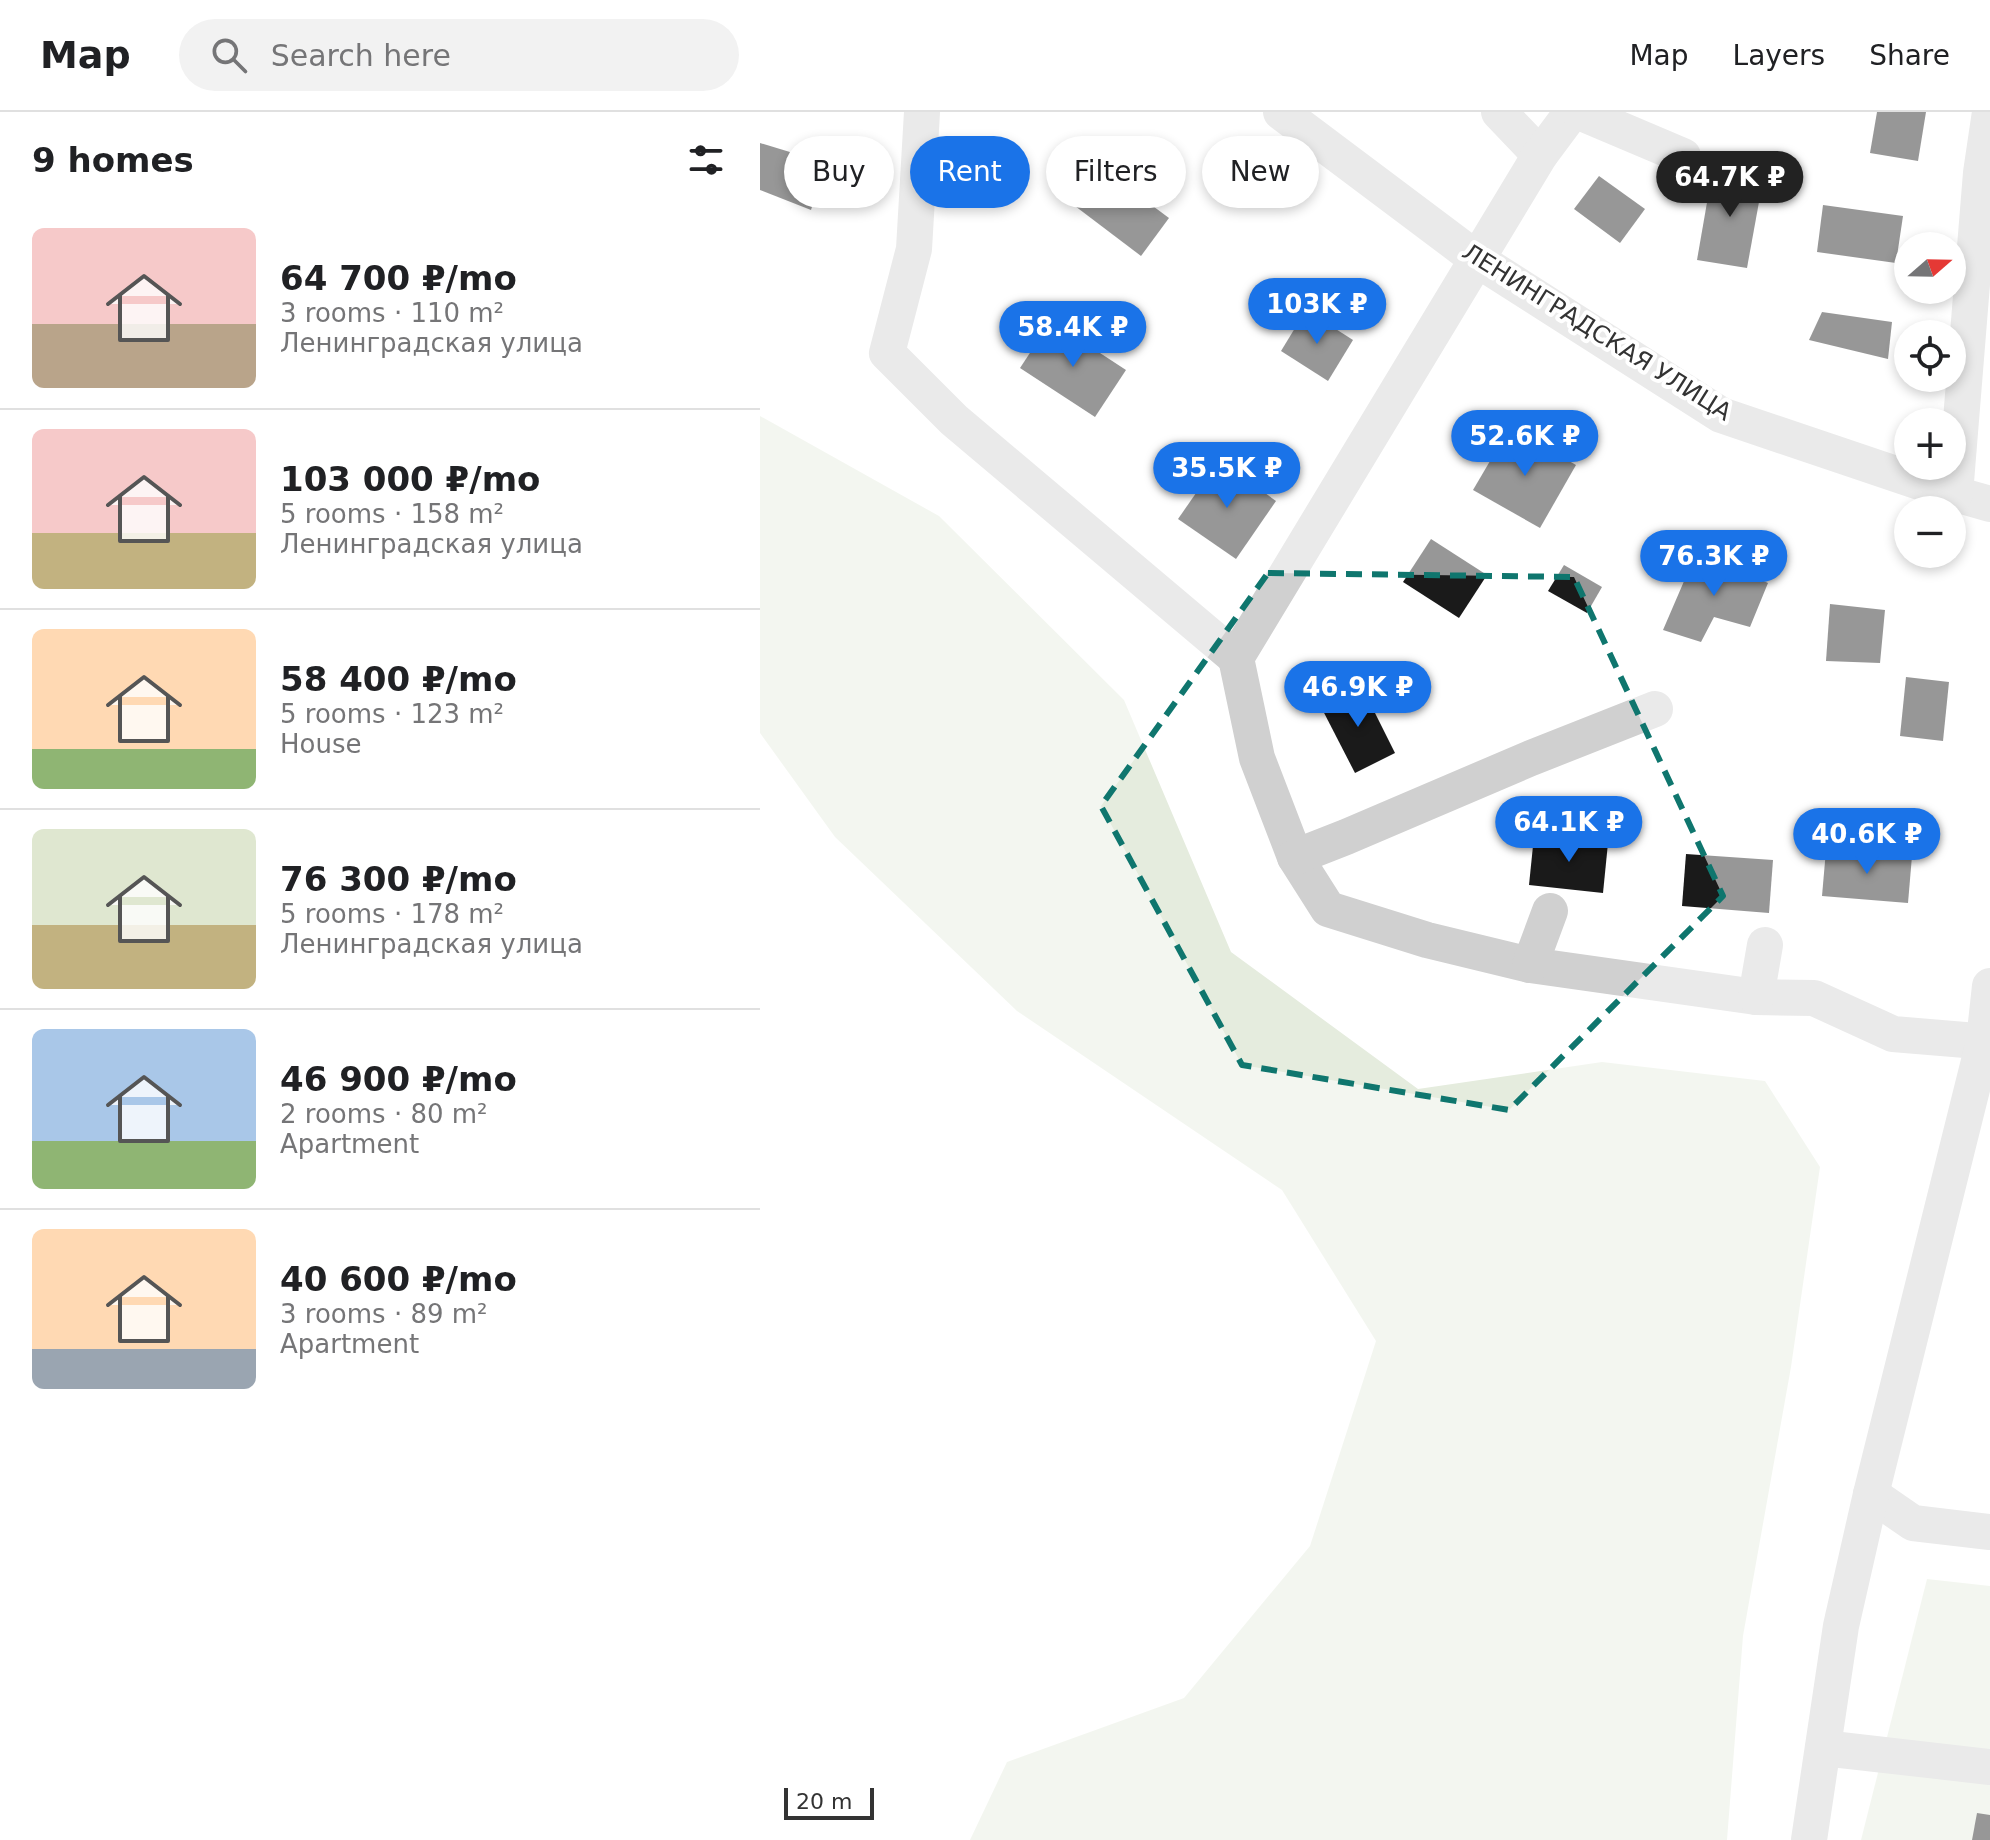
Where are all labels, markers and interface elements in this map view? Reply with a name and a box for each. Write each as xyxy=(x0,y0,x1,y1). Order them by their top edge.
search box xyxy=(179,19,739,91)
text: Map xyxy=(40,33,131,77)
icon: search xyxy=(207,33,251,77)
text: Search here xyxy=(271,38,451,73)
text: Map xyxy=(1629,39,1689,72)
text: Layers xyxy=(1733,39,1825,72)
text: Share xyxy=(1869,39,1950,72)
chip: Buy xyxy=(784,136,894,208)
chip: Rent xyxy=(910,136,1030,208)
chip: Filters xyxy=(1046,136,1186,208)
chip: New xyxy=(1202,136,1319,208)
icon: filters xyxy=(684,138,728,182)
text: 9 homes xyxy=(32,140,194,180)
pin: 64.7K ₽ xyxy=(1656,151,1804,219)
text: 64.7K ₽ xyxy=(1674,162,1786,192)
north arrow xyxy=(1894,232,1966,304)
map controls xyxy=(1894,232,1966,568)
street label: ЛЕНИНГРАДСКАЯ УЛИЦА xyxy=(1457,238,1737,427)
text: 64 700 ₽/mo xyxy=(280,258,517,298)
icon: home xyxy=(96,260,192,356)
pin: 103K ₽ xyxy=(1252,278,1382,346)
text: 103K ₽ xyxy=(1266,289,1368,319)
text: 3 rooms · 110 m² xyxy=(280,298,504,328)
pin: 58.4K ₽ xyxy=(999,301,1147,369)
text: 58.4K ₽ xyxy=(1017,312,1129,342)
button: locate xyxy=(1894,320,1966,392)
text: Ленинградская улица xyxy=(280,328,583,358)
button: + xyxy=(1894,408,1966,480)
pin: 52.6K ₽ xyxy=(1451,410,1599,478)
text: 52.6K ₽ xyxy=(1469,421,1581,451)
pin: 35.5K ₽ xyxy=(1153,442,1301,510)
text: 35.5K ₽ xyxy=(1171,453,1283,483)
text: 103 000 ₽/mo xyxy=(280,459,540,499)
icon: home xyxy=(96,461,192,557)
button: − xyxy=(1894,496,1966,568)
text: 5 rooms · 158 m² xyxy=(280,499,504,529)
text: Ленинградская улица xyxy=(280,529,583,559)
pin: 76.3K ₽ xyxy=(1640,530,1788,598)
text: 76.3K ₽ xyxy=(1658,541,1770,571)
text: 58 400 ₽/mo xyxy=(280,659,517,699)
icon: home xyxy=(96,661,192,757)
pin: 46.9K ₽ xyxy=(1284,661,1432,729)
text: 46.9K ₽ xyxy=(1302,672,1414,702)
text: 5 rooms · 123 m² xyxy=(280,699,504,729)
text: House xyxy=(280,729,361,759)
pin: 64.1K ₽ xyxy=(1495,796,1643,864)
text: 64.1K ₽ xyxy=(1513,807,1625,837)
pin: 40.6K ₽ xyxy=(1793,808,1941,876)
text: 40.6K ₽ xyxy=(1811,819,1923,849)
text: 76 300 ₽/mo xyxy=(280,859,517,899)
icon: home xyxy=(96,861,192,957)
text: 5 rooms · 178 m² xyxy=(280,899,504,929)
text: Ленинградская улица xyxy=(280,929,583,959)
text: 46 900 ₽/mo xyxy=(280,1059,517,1099)
icon: home xyxy=(96,1061,192,1157)
text: 2 rooms · 80 m² xyxy=(280,1099,488,1129)
text: Apartment xyxy=(280,1129,419,1159)
text: 40 600 ₽/mo xyxy=(280,1259,517,1299)
icon: home xyxy=(96,1261,192,1357)
text: 3 rooms · 89 m² xyxy=(280,1299,488,1329)
text: Apartment xyxy=(280,1329,419,1359)
scale bar xyxy=(784,1784,874,1820)
text: 20 m xyxy=(796,1789,852,1814)

